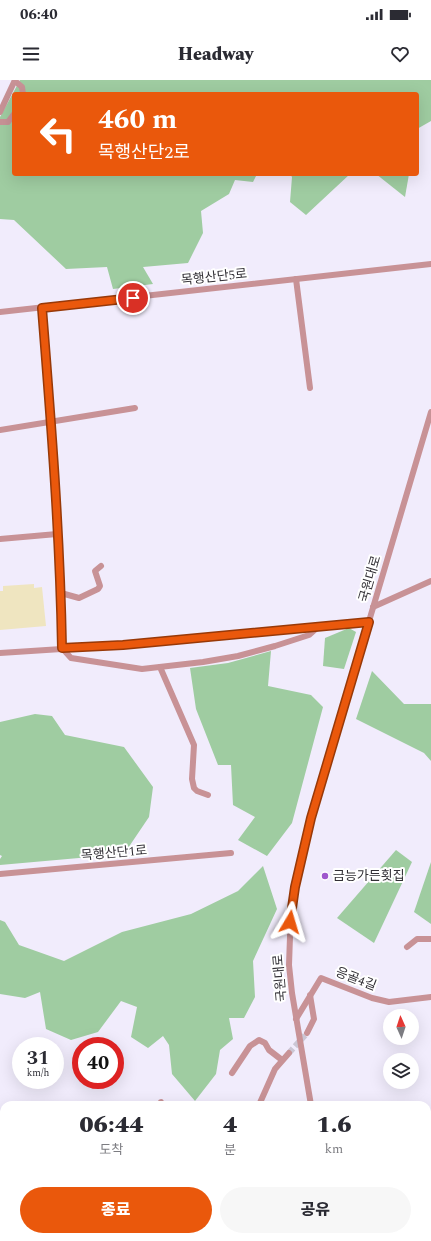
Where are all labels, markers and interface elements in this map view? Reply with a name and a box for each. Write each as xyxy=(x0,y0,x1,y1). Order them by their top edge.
text: 06:40 xyxy=(20,3,58,26)
text: Headway xyxy=(178,41,253,68)
icon: menu xyxy=(20,43,42,65)
icon: heart xyxy=(389,43,411,65)
text: 460 m xyxy=(98,98,177,141)
icon: left xyxy=(32,108,84,160)
text: 목행산단2로 xyxy=(98,139,190,166)
street label: 목행산단5로 xyxy=(180,264,248,290)
pin xyxy=(116,281,150,315)
icon: arrive xyxy=(122,287,144,309)
street label: 국원대로 xyxy=(354,553,386,605)
street label: 목행산단1로 xyxy=(80,840,148,866)
place label: 금능가든횟집 xyxy=(333,866,405,886)
marker: 금능가든횟집 xyxy=(320,871,330,881)
position arrow xyxy=(269,901,311,943)
street label: 국원대로 xyxy=(268,953,292,1003)
street label: 응골4길 xyxy=(333,962,379,996)
north arrow xyxy=(383,1009,419,1045)
map controls xyxy=(383,1009,419,1089)
speed limit sign: 40 xyxy=(72,1037,124,1089)
text: 31 xyxy=(27,1043,49,1073)
button: layers xyxy=(383,1053,419,1089)
text: km/h xyxy=(27,1065,49,1081)
text: 06:44 xyxy=(79,1107,144,1143)
text: 4 xyxy=(223,1107,237,1143)
text: 1.6 xyxy=(316,1107,352,1143)
text: km xyxy=(325,1139,343,1159)
text: 도착 xyxy=(99,1140,123,1160)
text: 분 xyxy=(224,1140,236,1160)
button: 종료 xyxy=(20,1187,212,1233)
button: 공유 xyxy=(220,1187,411,1233)

